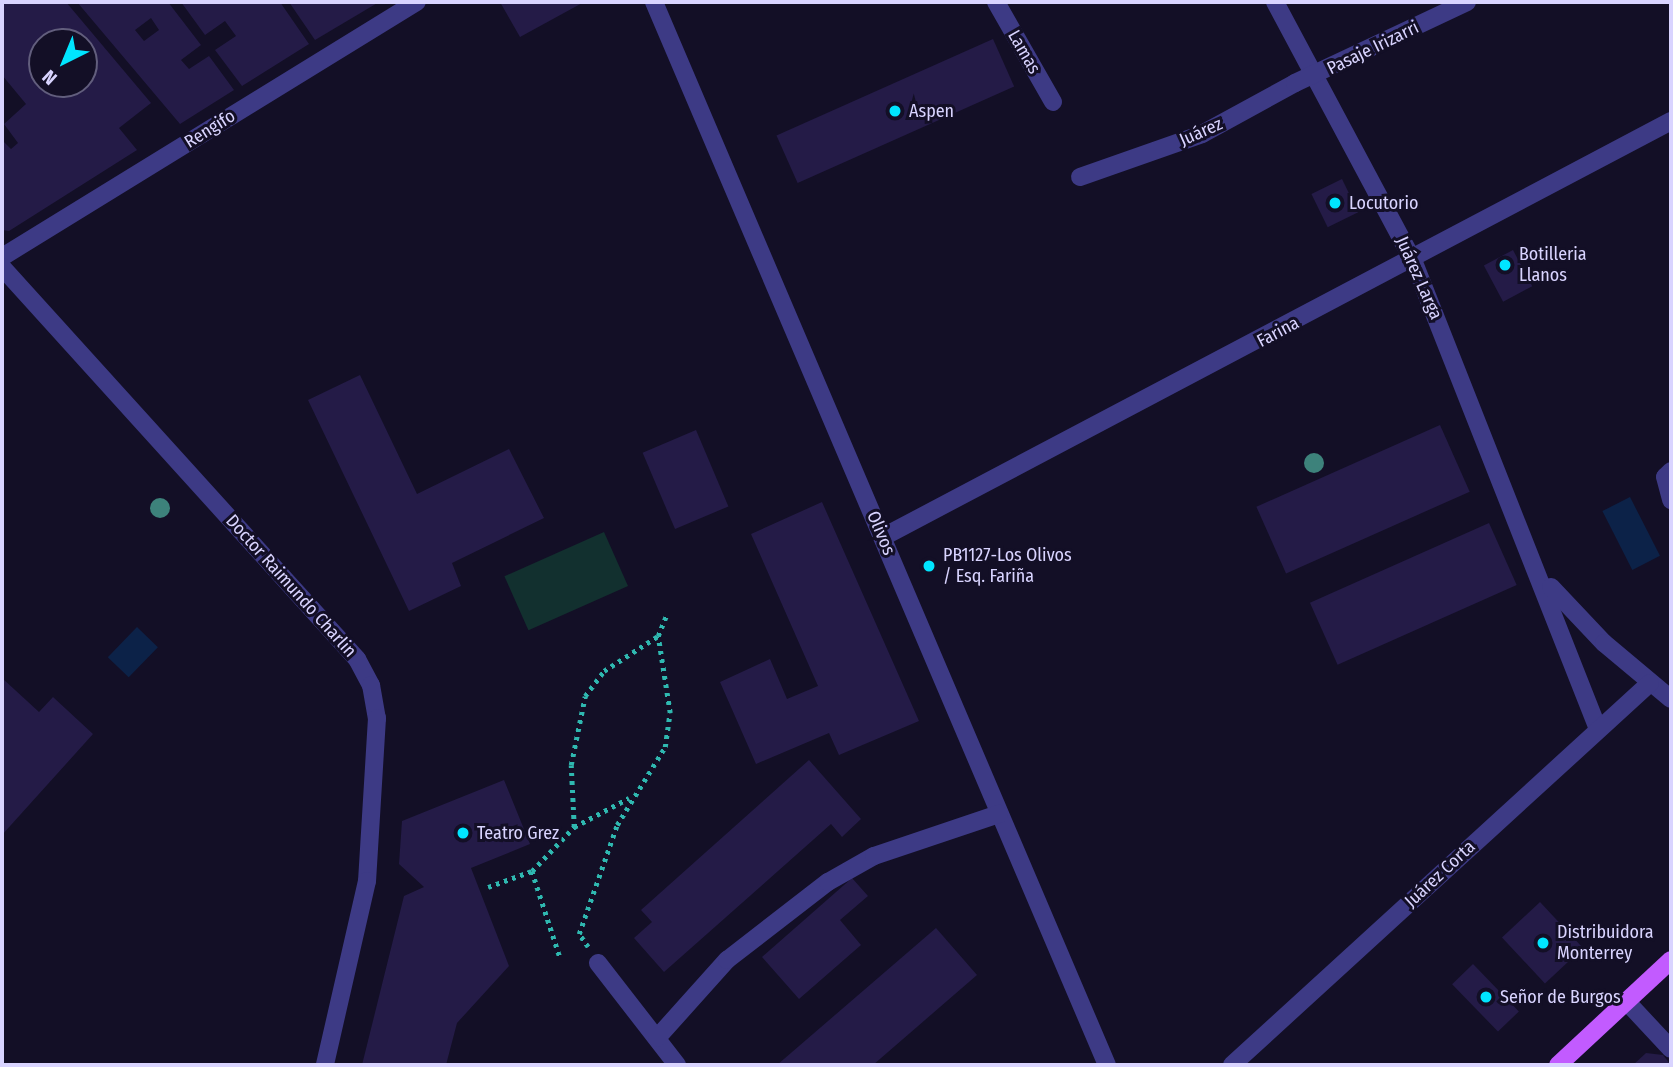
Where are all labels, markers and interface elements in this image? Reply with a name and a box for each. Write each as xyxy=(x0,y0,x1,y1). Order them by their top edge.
street label: Pasaje Irizarri xyxy=(1324,17,1422,79)
street label: Lamas xyxy=(1003,26,1045,78)
north arrow xyxy=(28,28,98,98)
text: N xyxy=(38,65,62,90)
place label: Aspen xyxy=(909,100,954,122)
marker: Aspen xyxy=(887,103,903,119)
street label: Rengifo xyxy=(181,105,239,153)
street label: Juárez xyxy=(1176,113,1226,151)
place label: Locutorio xyxy=(1349,192,1418,214)
marker: Locutorio xyxy=(1327,195,1343,211)
street label: Juárez Larga xyxy=(1391,233,1447,323)
place label: Botilleria Llanos xyxy=(1519,244,1587,286)
marker: Botilleria Llanos xyxy=(1497,257,1513,273)
street label: Farina xyxy=(1253,312,1303,352)
street label: Olivos xyxy=(862,508,900,558)
street label: Doctor Raimundo Charlin xyxy=(221,510,361,662)
place label: PB1127-Los Olivos / Esq. Fariña xyxy=(943,545,1072,588)
marker: PB1127-Los Olivos / Esq. Fariña xyxy=(921,558,937,574)
place label: Teatro Grez xyxy=(477,822,559,844)
marker: Teatro Grez xyxy=(455,825,471,841)
street label: Juárez Corta xyxy=(1400,836,1480,912)
place label: Distribuidora Monterrey xyxy=(1557,922,1654,964)
marker: Distribuidora Monterrey xyxy=(1535,935,1551,951)
place label: Señor de Burgos xyxy=(1500,986,1621,1008)
marker: Señor de Burgos xyxy=(1478,989,1494,1005)

